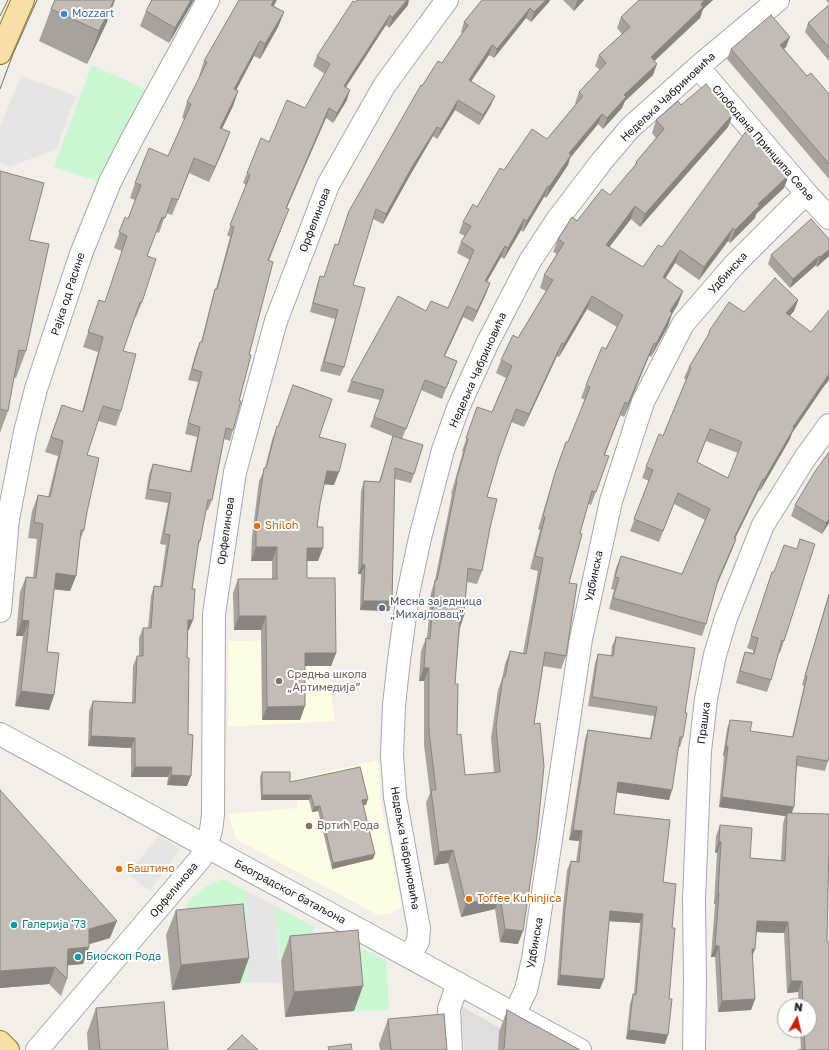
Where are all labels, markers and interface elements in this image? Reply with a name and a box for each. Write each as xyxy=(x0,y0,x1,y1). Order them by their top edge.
place label: Mozzart xyxy=(72,7,115,21)
marker: Mozzart xyxy=(59,9,69,19)
street label: Недељка Чабриновића xyxy=(618,50,718,144)
street label: Слободана Принципа Сеље xyxy=(709,82,817,204)
street label: Орфелинова xyxy=(297,186,333,254)
street label: Удбинска xyxy=(706,249,750,297)
street label: Рајка од Расине xyxy=(48,251,88,337)
street label: Недељка Чабриновића xyxy=(447,310,509,430)
street label: Орфелинова xyxy=(215,496,237,566)
place label: Shiloh xyxy=(265,519,299,533)
marker: Shiloh xyxy=(252,521,262,531)
street label: Удбинска xyxy=(582,549,606,603)
place label: Месна заједница „Михајловац” xyxy=(390,595,482,621)
marker: Месна заједница „Михајловац” xyxy=(377,603,387,613)
place label: Средња школа „Артимедија” xyxy=(287,668,367,694)
marker: Средња школа „Артимедија” xyxy=(274,676,284,686)
street label: Прашка xyxy=(695,701,713,745)
street label: Недељка Чабриновића xyxy=(388,785,422,911)
place label: Вртић Рода xyxy=(317,819,379,833)
marker: Вртић Рода xyxy=(304,821,314,831)
street label: Београдског батаљона xyxy=(232,857,348,927)
street label: Орфелинова xyxy=(147,860,201,920)
place label: Баштино xyxy=(127,862,175,876)
marker: Баштино xyxy=(114,864,124,874)
place label: Toffee Kuhinjica xyxy=(477,892,561,906)
marker: Toffee Kuhinjica xyxy=(464,894,474,904)
street label: Удбинска xyxy=(524,916,546,970)
place label: Галерија '73 xyxy=(22,918,86,932)
marker: Галерија '73 xyxy=(9,920,19,930)
place label: Биоскоп Рода xyxy=(86,950,161,964)
marker: Биоскоп Рода xyxy=(73,952,83,962)
north arrow xyxy=(777,998,817,1038)
text: N xyxy=(794,1000,804,1014)

